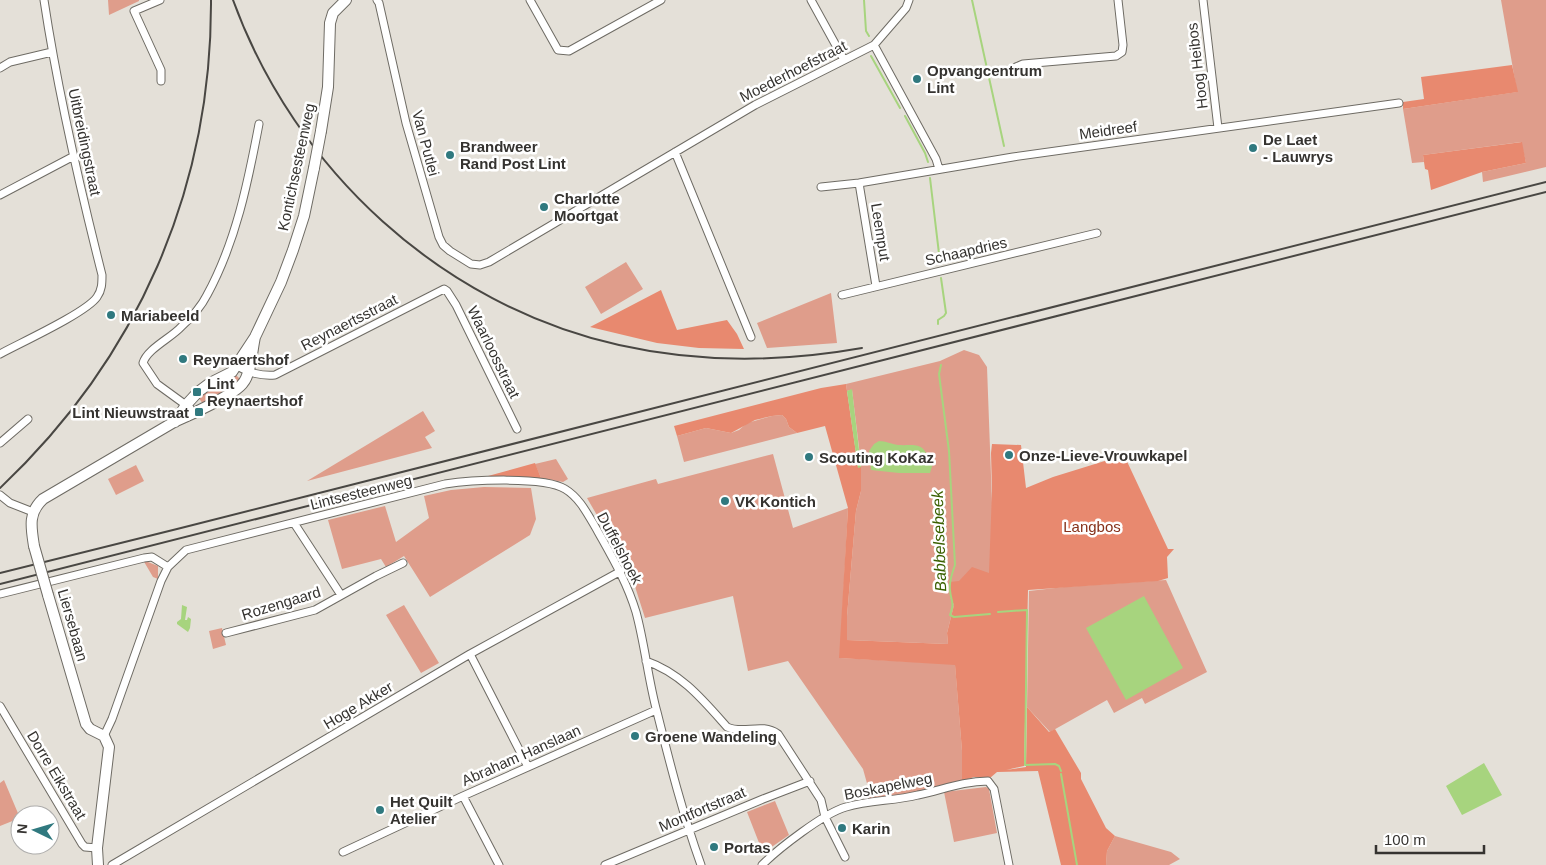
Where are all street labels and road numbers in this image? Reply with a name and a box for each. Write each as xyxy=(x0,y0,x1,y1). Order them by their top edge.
street label: Hoog Heibos xyxy=(1183,22,1211,110)
street label: Moederhoefstraat xyxy=(737,36,850,105)
street label: Uitbreidingstraat xyxy=(65,87,105,198)
street label: Kontichsesteenweg xyxy=(274,102,318,232)
street label: Van Putlei xyxy=(409,108,443,178)
street label: Meidreef xyxy=(1078,117,1139,142)
street label: Leemput xyxy=(868,202,894,263)
street label: Schaapdries xyxy=(923,233,1009,269)
street label: Reynaertsstraat xyxy=(298,290,401,354)
street label: Waarloosstraat xyxy=(464,303,524,402)
street label: Lintsesteenweg xyxy=(308,471,414,513)
street label: Duffelshoek xyxy=(594,509,646,587)
street label: Rozengaard xyxy=(239,583,323,623)
street label: Liersebaan xyxy=(55,587,91,663)
street label: Hoge Akker xyxy=(320,678,396,732)
street label: Abraham Hanslaan xyxy=(459,721,583,789)
street label: Dorre Eikstraat xyxy=(24,728,90,823)
street label: Boskapelweg xyxy=(843,769,933,803)
street label: Montfortstraat xyxy=(656,783,749,835)

